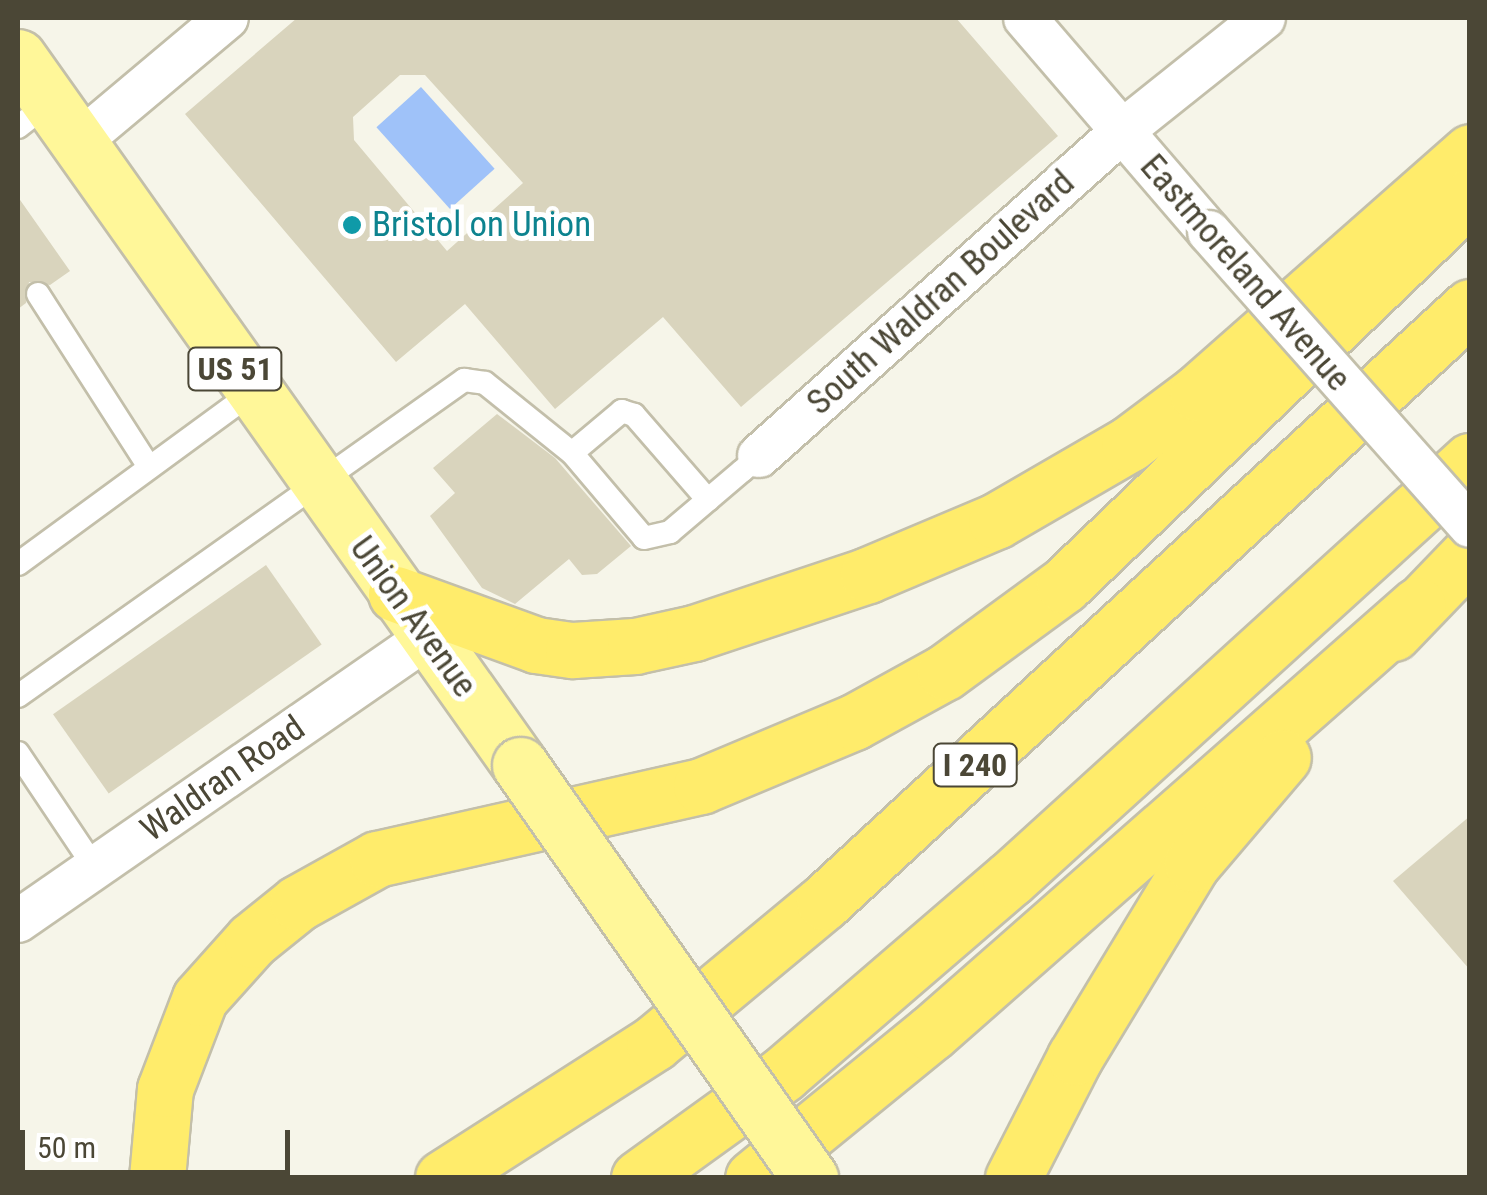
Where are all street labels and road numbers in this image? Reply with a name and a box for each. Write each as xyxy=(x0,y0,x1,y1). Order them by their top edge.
street label: Eastmoreland Avenue xyxy=(1131,146,1359,400)
street label: South Waldran Boulevard xyxy=(799,162,1083,424)
road number: US 51 xyxy=(185,342,285,396)
street label: Union Avenue xyxy=(341,529,485,705)
street label: Waldran Road xyxy=(133,707,313,851)
road number: I 240 xyxy=(932,738,1018,792)

